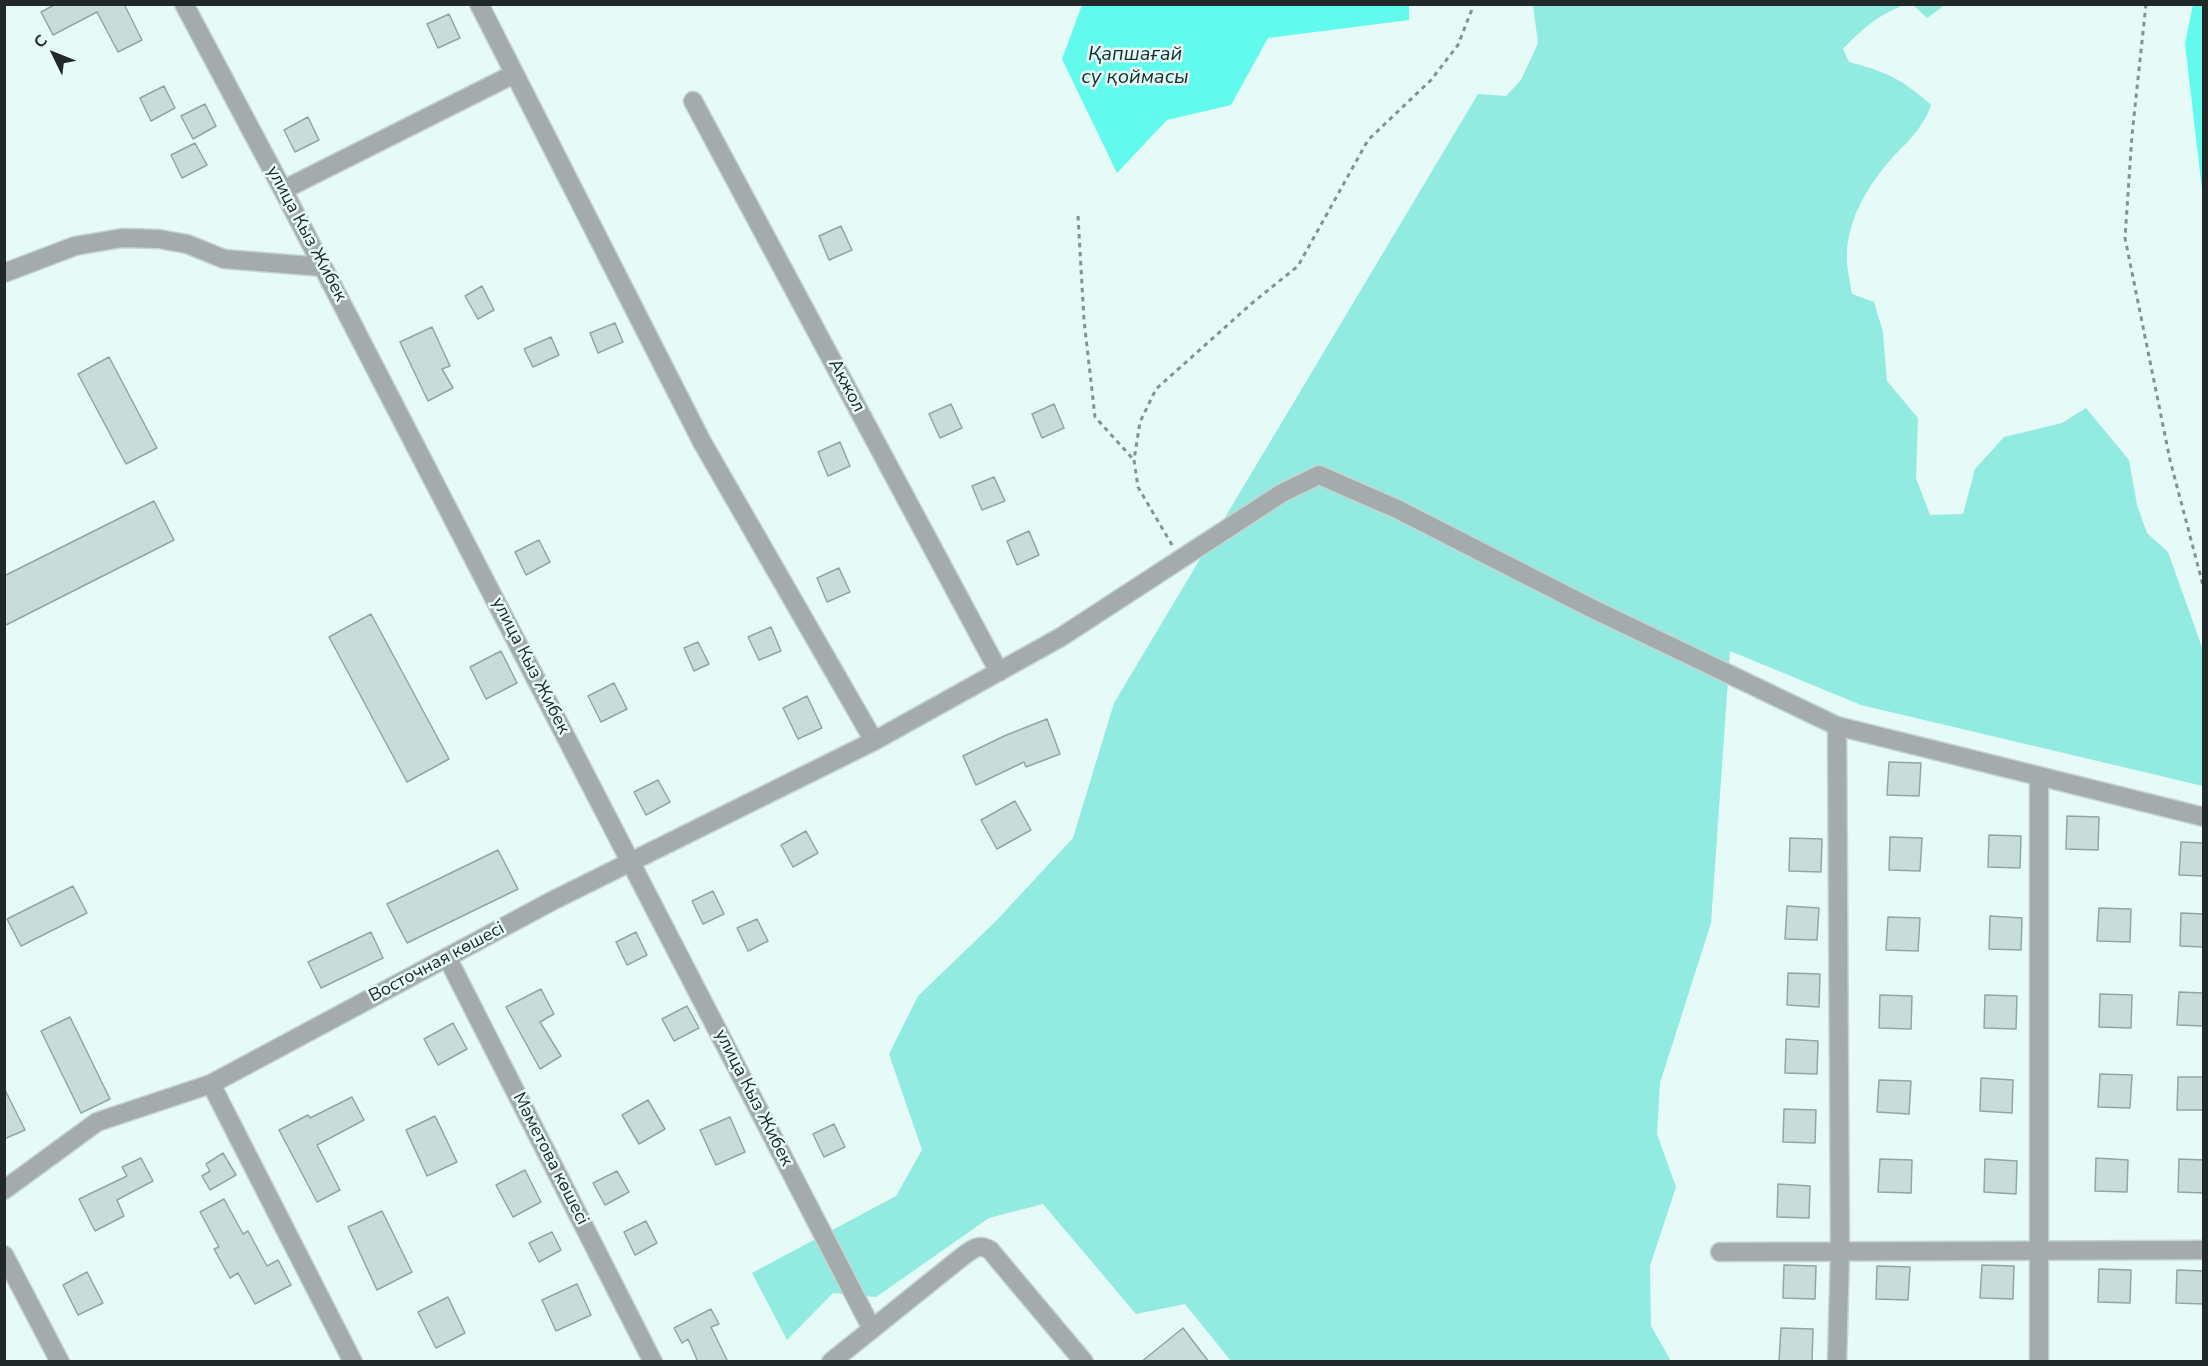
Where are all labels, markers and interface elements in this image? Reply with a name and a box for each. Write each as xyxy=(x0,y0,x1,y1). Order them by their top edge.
north arrow xyxy=(24,24,84,84)
text: С xyxy=(29,30,53,53)
water label: Қапшағай су қоймасы xyxy=(1081,43,1189,90)
street label: улица Кыз Жибек xyxy=(261,163,351,305)
street label: Акжол xyxy=(823,356,869,416)
street label: улица Кыз Жибек xyxy=(486,594,574,738)
street label: Восточная көшесі xyxy=(366,918,508,1008)
street label: улица Кыз Жибек xyxy=(709,1026,797,1170)
street label: Мәметова көшесі xyxy=(507,1089,593,1229)

